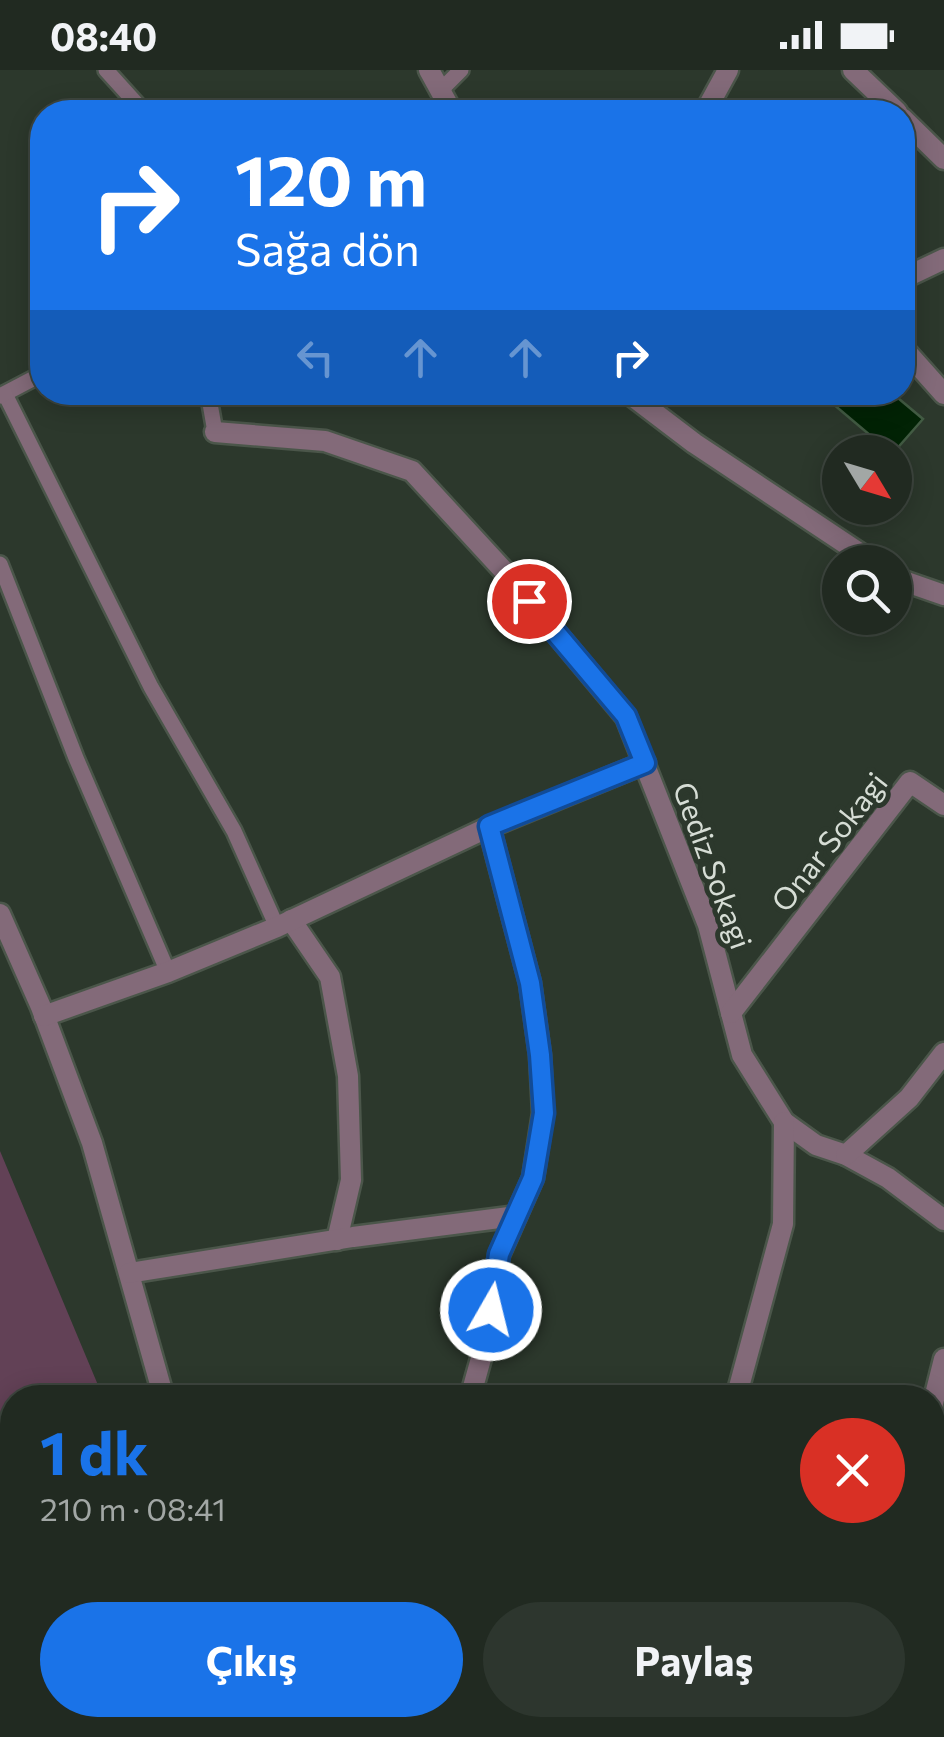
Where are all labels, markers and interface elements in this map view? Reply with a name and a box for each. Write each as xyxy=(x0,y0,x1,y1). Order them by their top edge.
text: 08:40 xyxy=(50,12,157,59)
text: 120 m xyxy=(235,135,427,220)
icon: right xyxy=(70,140,200,270)
text: Sağa dön xyxy=(235,220,420,275)
icon: left xyxy=(288,330,343,385)
icon: ahead xyxy=(393,330,448,385)
icon: ahead xyxy=(498,330,553,385)
icon: right xyxy=(603,330,658,385)
north arrow xyxy=(822,435,912,525)
map controls xyxy=(822,435,912,635)
button: search xyxy=(822,545,912,635)
pin xyxy=(487,559,572,644)
icon: arrive xyxy=(502,574,557,629)
street label: Onar Sokagi xyxy=(762,764,894,918)
street label: Gediz Sokagi xyxy=(667,776,761,954)
position arrow xyxy=(439,1258,543,1362)
text: 1 dk xyxy=(40,1414,148,1487)
button: close xyxy=(800,1418,905,1523)
text: 210 m · 08:41 xyxy=(40,1488,226,1528)
button: Çıkış xyxy=(40,1602,463,1717)
button: Paylaş xyxy=(483,1602,905,1717)

